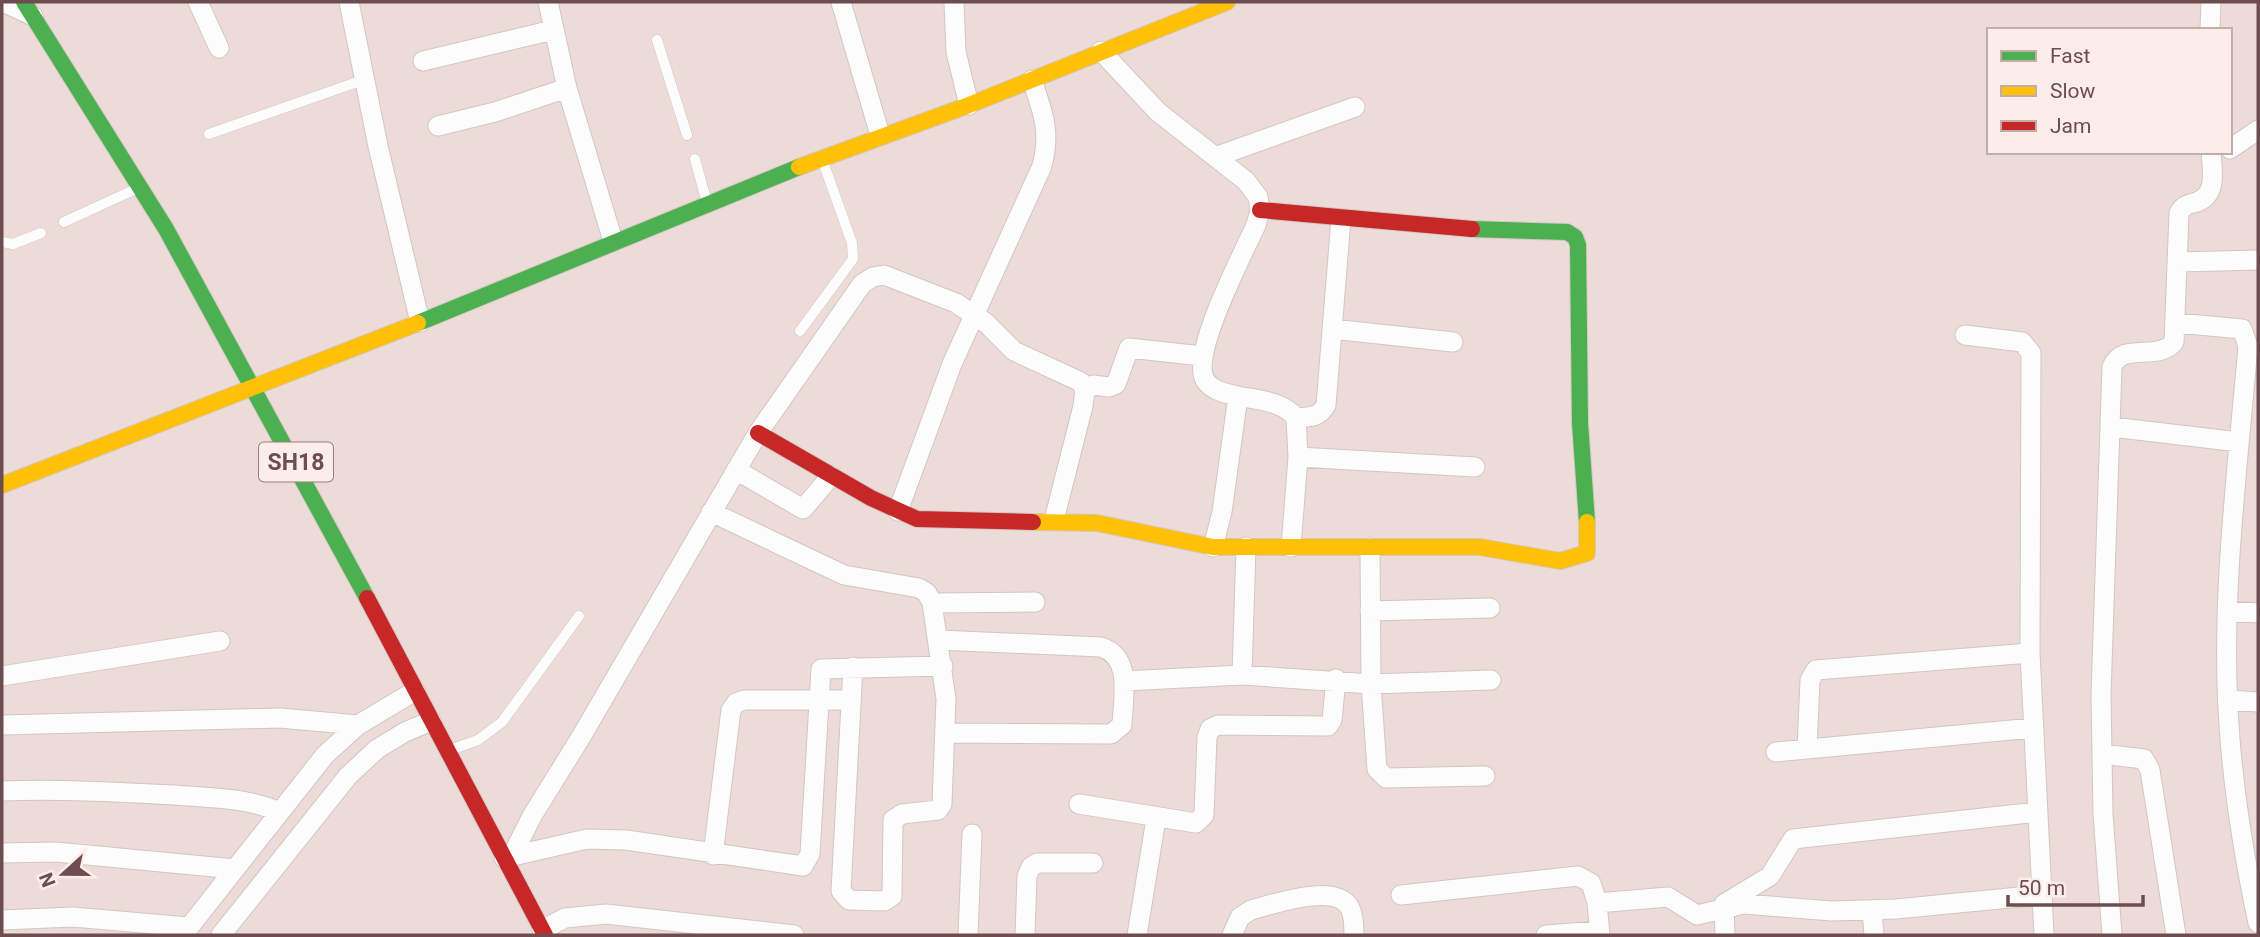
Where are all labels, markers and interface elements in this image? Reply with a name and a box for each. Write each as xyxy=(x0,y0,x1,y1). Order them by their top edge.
legend xyxy=(1987,28,2232,154)
text: Fast xyxy=(2050,44,2091,68)
text: Slow xyxy=(2050,79,2096,103)
text: Jam xyxy=(2050,114,2091,138)
road number: SH18 xyxy=(259,442,333,482)
north arrow xyxy=(28,839,98,909)
scale bar xyxy=(2008,864,2143,908)
text: N xyxy=(34,870,61,890)
text: 50 m xyxy=(2018,876,2065,900)

